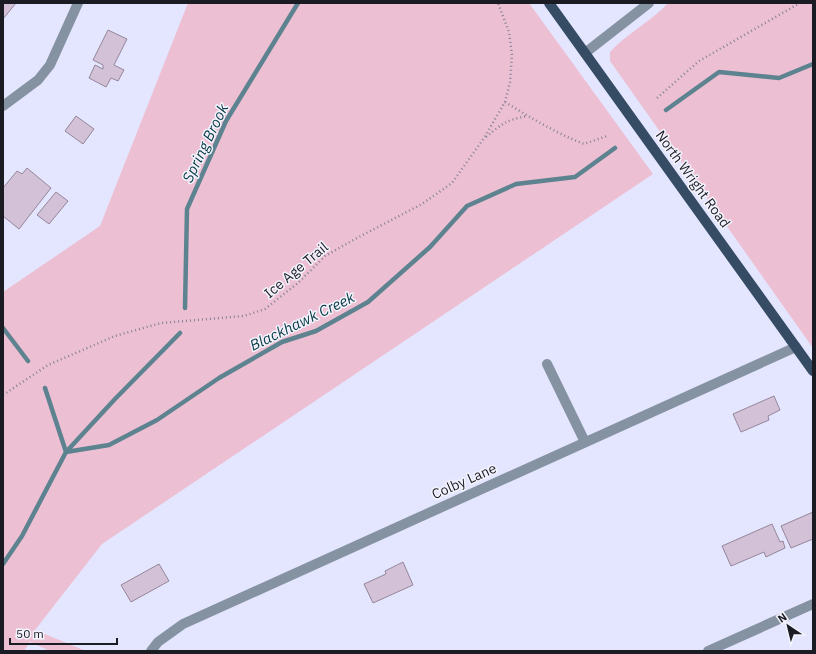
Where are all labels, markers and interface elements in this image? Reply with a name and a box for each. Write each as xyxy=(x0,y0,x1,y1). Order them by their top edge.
water label: Spring Brook xyxy=(178,100,232,186)
street label: North Wright Road xyxy=(652,127,734,231)
street label: Ice Age Trail xyxy=(260,238,332,302)
water label: Blackhawk Creek xyxy=(246,287,358,355)
street label: Colby Lane xyxy=(429,459,499,503)
north arrow xyxy=(768,606,808,646)
text: N xyxy=(775,610,790,626)
scale bar xyxy=(10,620,117,646)
text: 50 m xyxy=(16,626,44,641)

